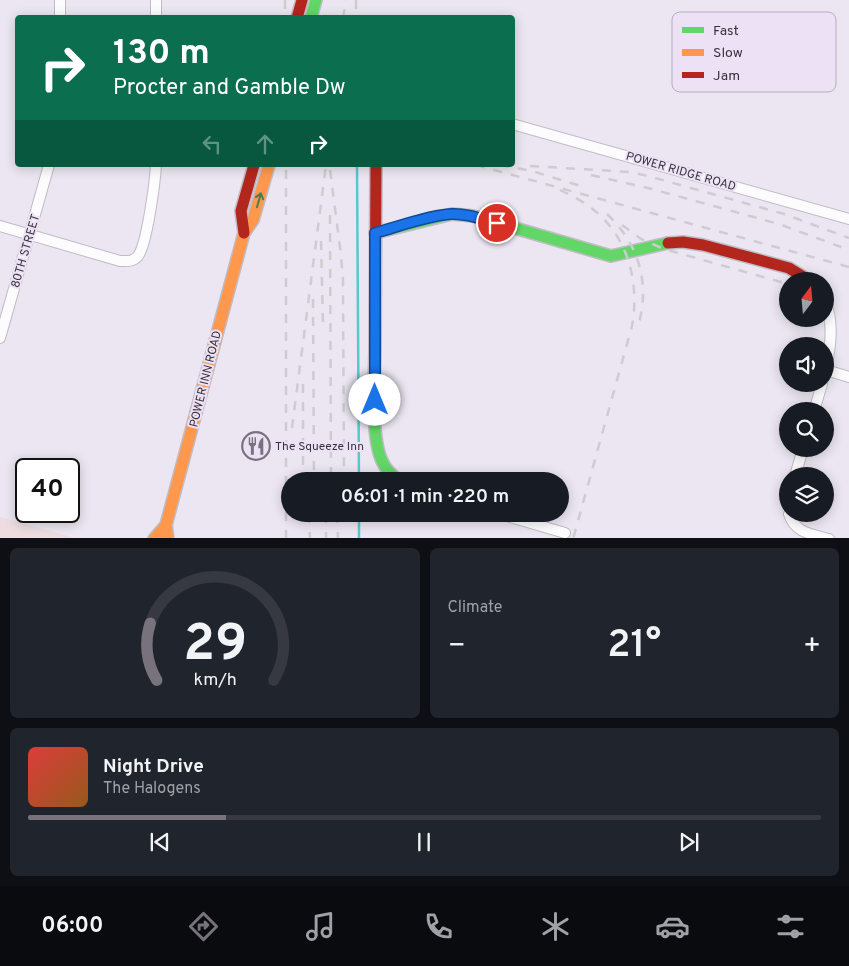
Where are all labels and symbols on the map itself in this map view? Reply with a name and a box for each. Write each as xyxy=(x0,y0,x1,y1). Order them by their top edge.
legend xyxy=(672,12,836,92)
text: Fast xyxy=(713,23,739,40)
text: Slow xyxy=(713,45,743,62)
text: Jam xyxy=(713,68,740,85)
street label: POWER RIDGE ROAD xyxy=(624,149,738,195)
one-way arrow xyxy=(254,193,264,209)
pin xyxy=(476,202,518,244)
street label: 80TH STREET xyxy=(8,213,44,290)
north arrow xyxy=(779,272,834,328)
street label: POWER INN ROAD xyxy=(186,329,226,429)
position arrow xyxy=(348,373,400,425)
restaurant icon: The Squeeze Inn xyxy=(241,431,271,461)
place label: The Squeeze Inn xyxy=(275,439,364,455)
speed limit sign: 40 xyxy=(15,458,80,523)

